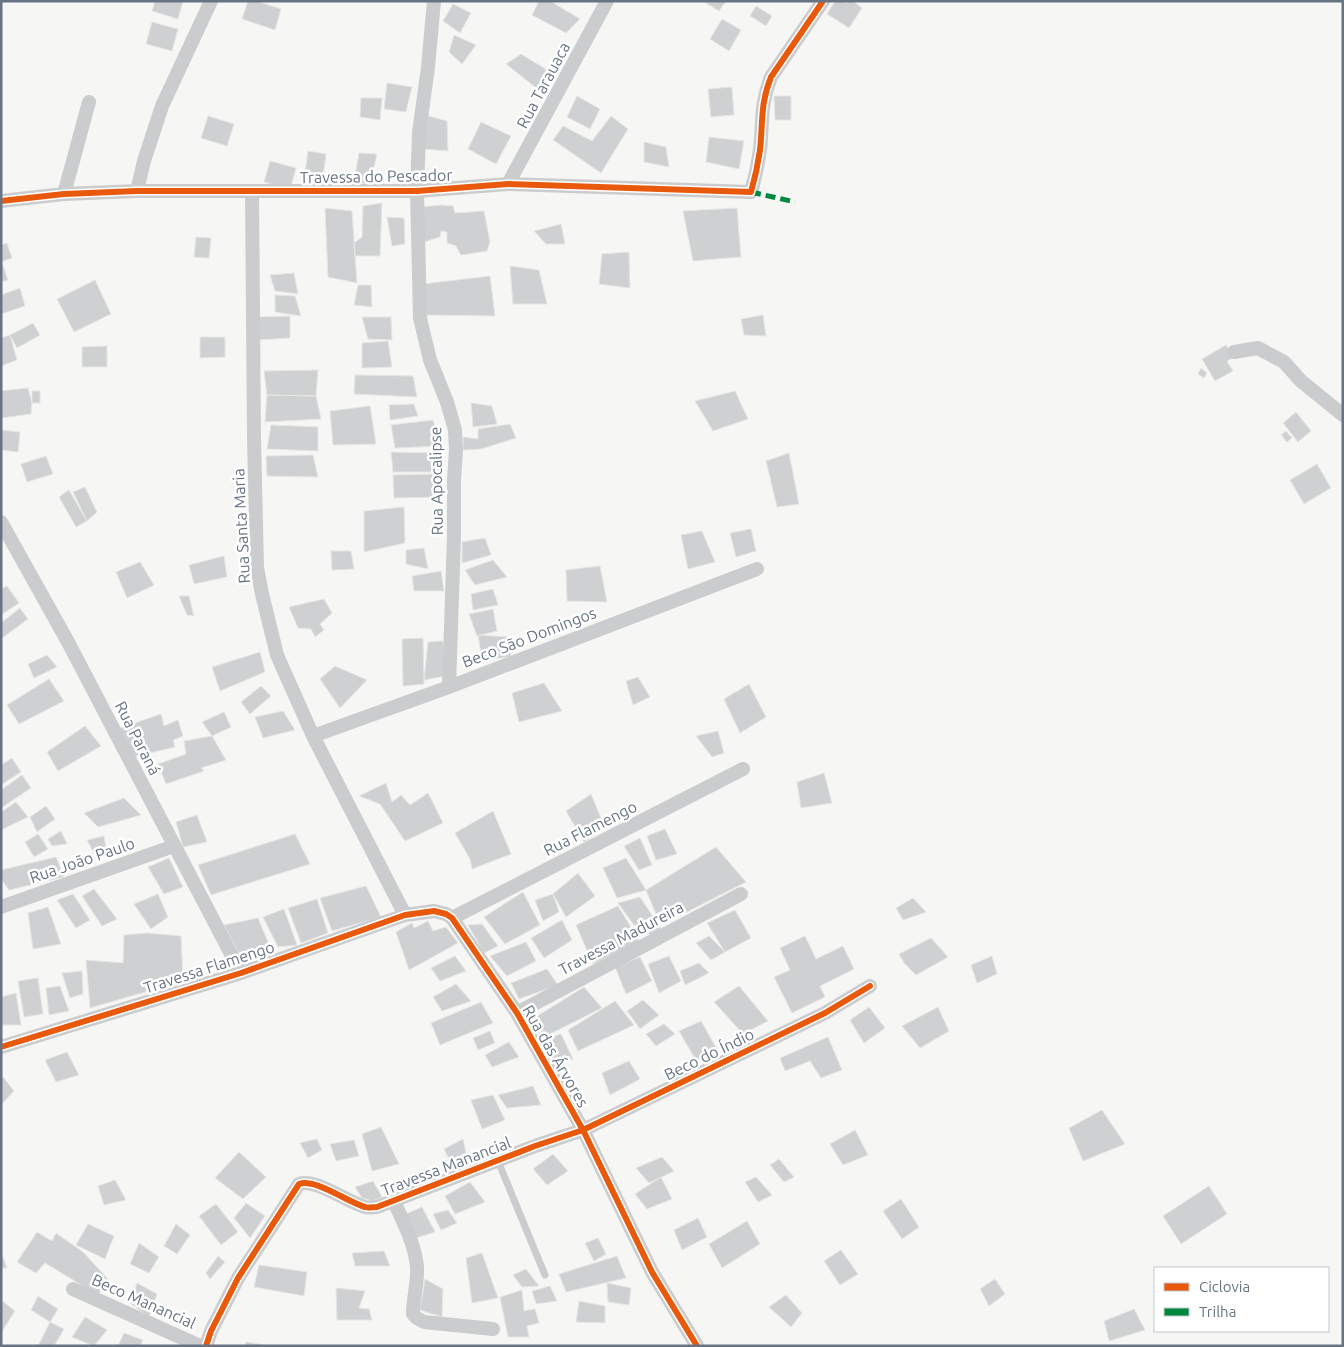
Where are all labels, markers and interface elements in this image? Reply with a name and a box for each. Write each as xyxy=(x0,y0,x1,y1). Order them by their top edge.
street label: Rua Tarauaca xyxy=(513,39,573,131)
street label: Travessa do Pescador xyxy=(299,166,453,186)
street label: Rua Apocalipse xyxy=(426,426,446,536)
street label: Rua Santa Maria xyxy=(229,468,253,584)
street label: Beco São Domingos xyxy=(459,603,599,671)
street label: Rua Paraná xyxy=(112,698,164,778)
street label: Rua Flamengo xyxy=(540,797,640,859)
street label: Rua João Paulo xyxy=(27,834,137,886)
street label: Travessa Madureira xyxy=(556,898,686,978)
street label: Travessa Flamengo xyxy=(141,937,277,997)
street label: Rua das Árvores xyxy=(519,1001,594,1110)
street label: Beco do Índio xyxy=(660,1023,757,1083)
street label: Travessa Manancial xyxy=(379,1133,513,1199)
legend xyxy=(1154,1267,1329,1332)
street label: Beco Manancial xyxy=(89,1270,199,1332)
text: Ciclovia xyxy=(1199,1278,1250,1295)
text: Trilha xyxy=(1199,1303,1236,1320)

